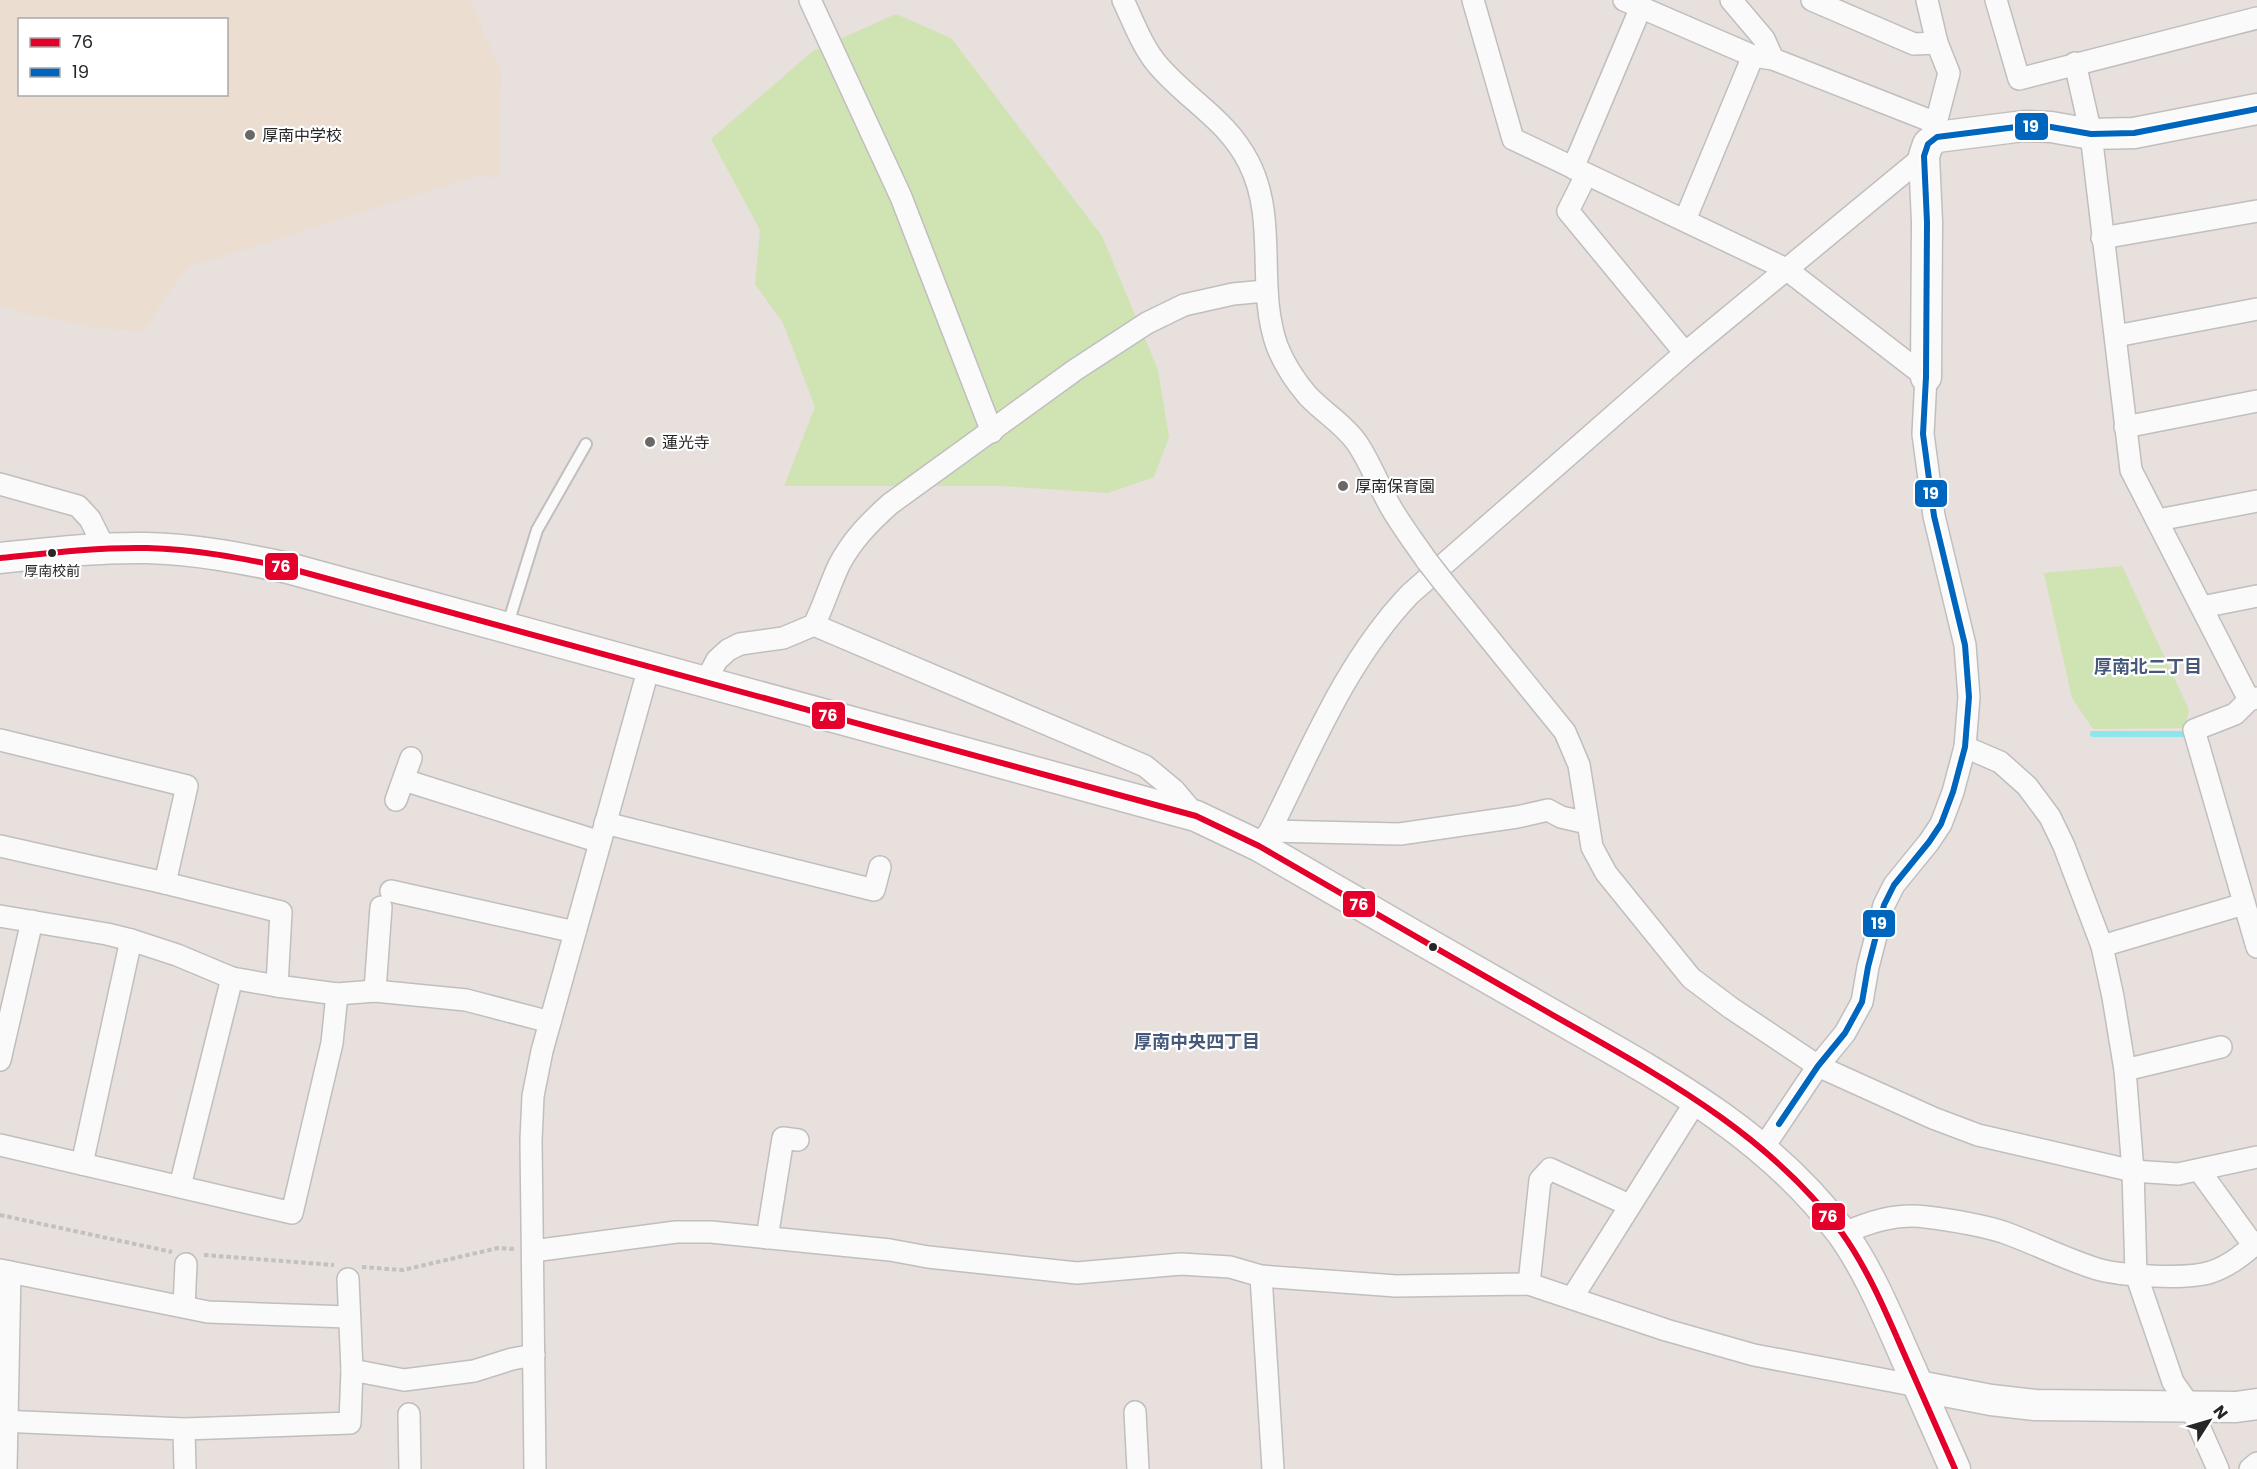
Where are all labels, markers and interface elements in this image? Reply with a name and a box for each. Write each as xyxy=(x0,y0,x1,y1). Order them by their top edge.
legend xyxy=(18,18,228,96)
text: 76 xyxy=(72,29,93,54)
text: 19 xyxy=(72,59,89,84)
line badge: 19 xyxy=(2014,112,2049,141)
text: 19 xyxy=(2023,115,2039,138)
place label: 厚南中学校 xyxy=(262,124,342,147)
marker: 厚南中学校 xyxy=(243,128,257,142)
place label: 蓮光寺 xyxy=(662,431,710,454)
marker: 蓮光寺 xyxy=(643,435,657,449)
place label: 厚南保育園 xyxy=(1355,475,1435,498)
marker: 厚南保育園 xyxy=(1336,479,1350,493)
line badge: 19 xyxy=(1914,479,1948,508)
text: 19 xyxy=(1923,482,1939,505)
marker: 厚南校前 xyxy=(46,547,58,559)
line badge: 76 xyxy=(264,552,299,581)
text: 76 xyxy=(272,555,290,578)
place label: 厚南校前 xyxy=(24,561,80,581)
district label: 厚南北二丁目 xyxy=(2094,654,2202,679)
line badge: 76 xyxy=(811,701,846,730)
text: 76 xyxy=(819,704,837,727)
line badge: 76 xyxy=(1342,890,1376,918)
text: 76 xyxy=(1350,893,1368,916)
line badge: 19 xyxy=(1862,909,1896,938)
text: 19 xyxy=(1871,912,1887,935)
unlabelled marker xyxy=(1427,941,1439,953)
district label: 厚南中央四丁目 xyxy=(1134,1029,1260,1054)
line badge: 76 xyxy=(1811,1202,1846,1231)
text: 76 xyxy=(1819,1205,1837,1228)
north arrow xyxy=(2179,1391,2239,1451)
text: N xyxy=(2208,1401,2233,1424)

